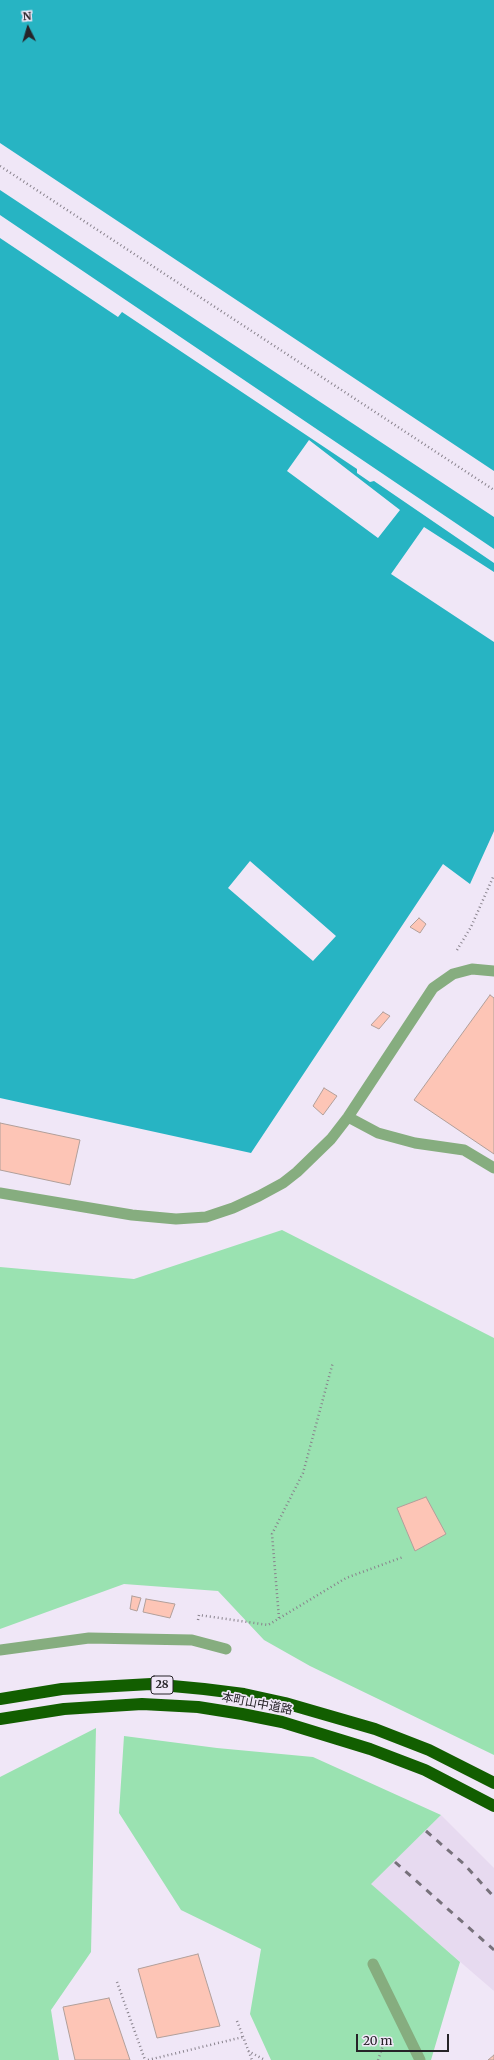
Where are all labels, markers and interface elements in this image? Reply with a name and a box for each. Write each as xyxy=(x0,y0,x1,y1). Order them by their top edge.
north arrow xyxy=(8,8,48,48)
text: N xyxy=(22,9,32,23)
road number: 28 xyxy=(151,1676,173,1694)
street label: 本町山中道路 xyxy=(220,1690,294,1718)
scale bar xyxy=(358,2026,451,2052)
text: 20 m xyxy=(363,2033,392,2048)

